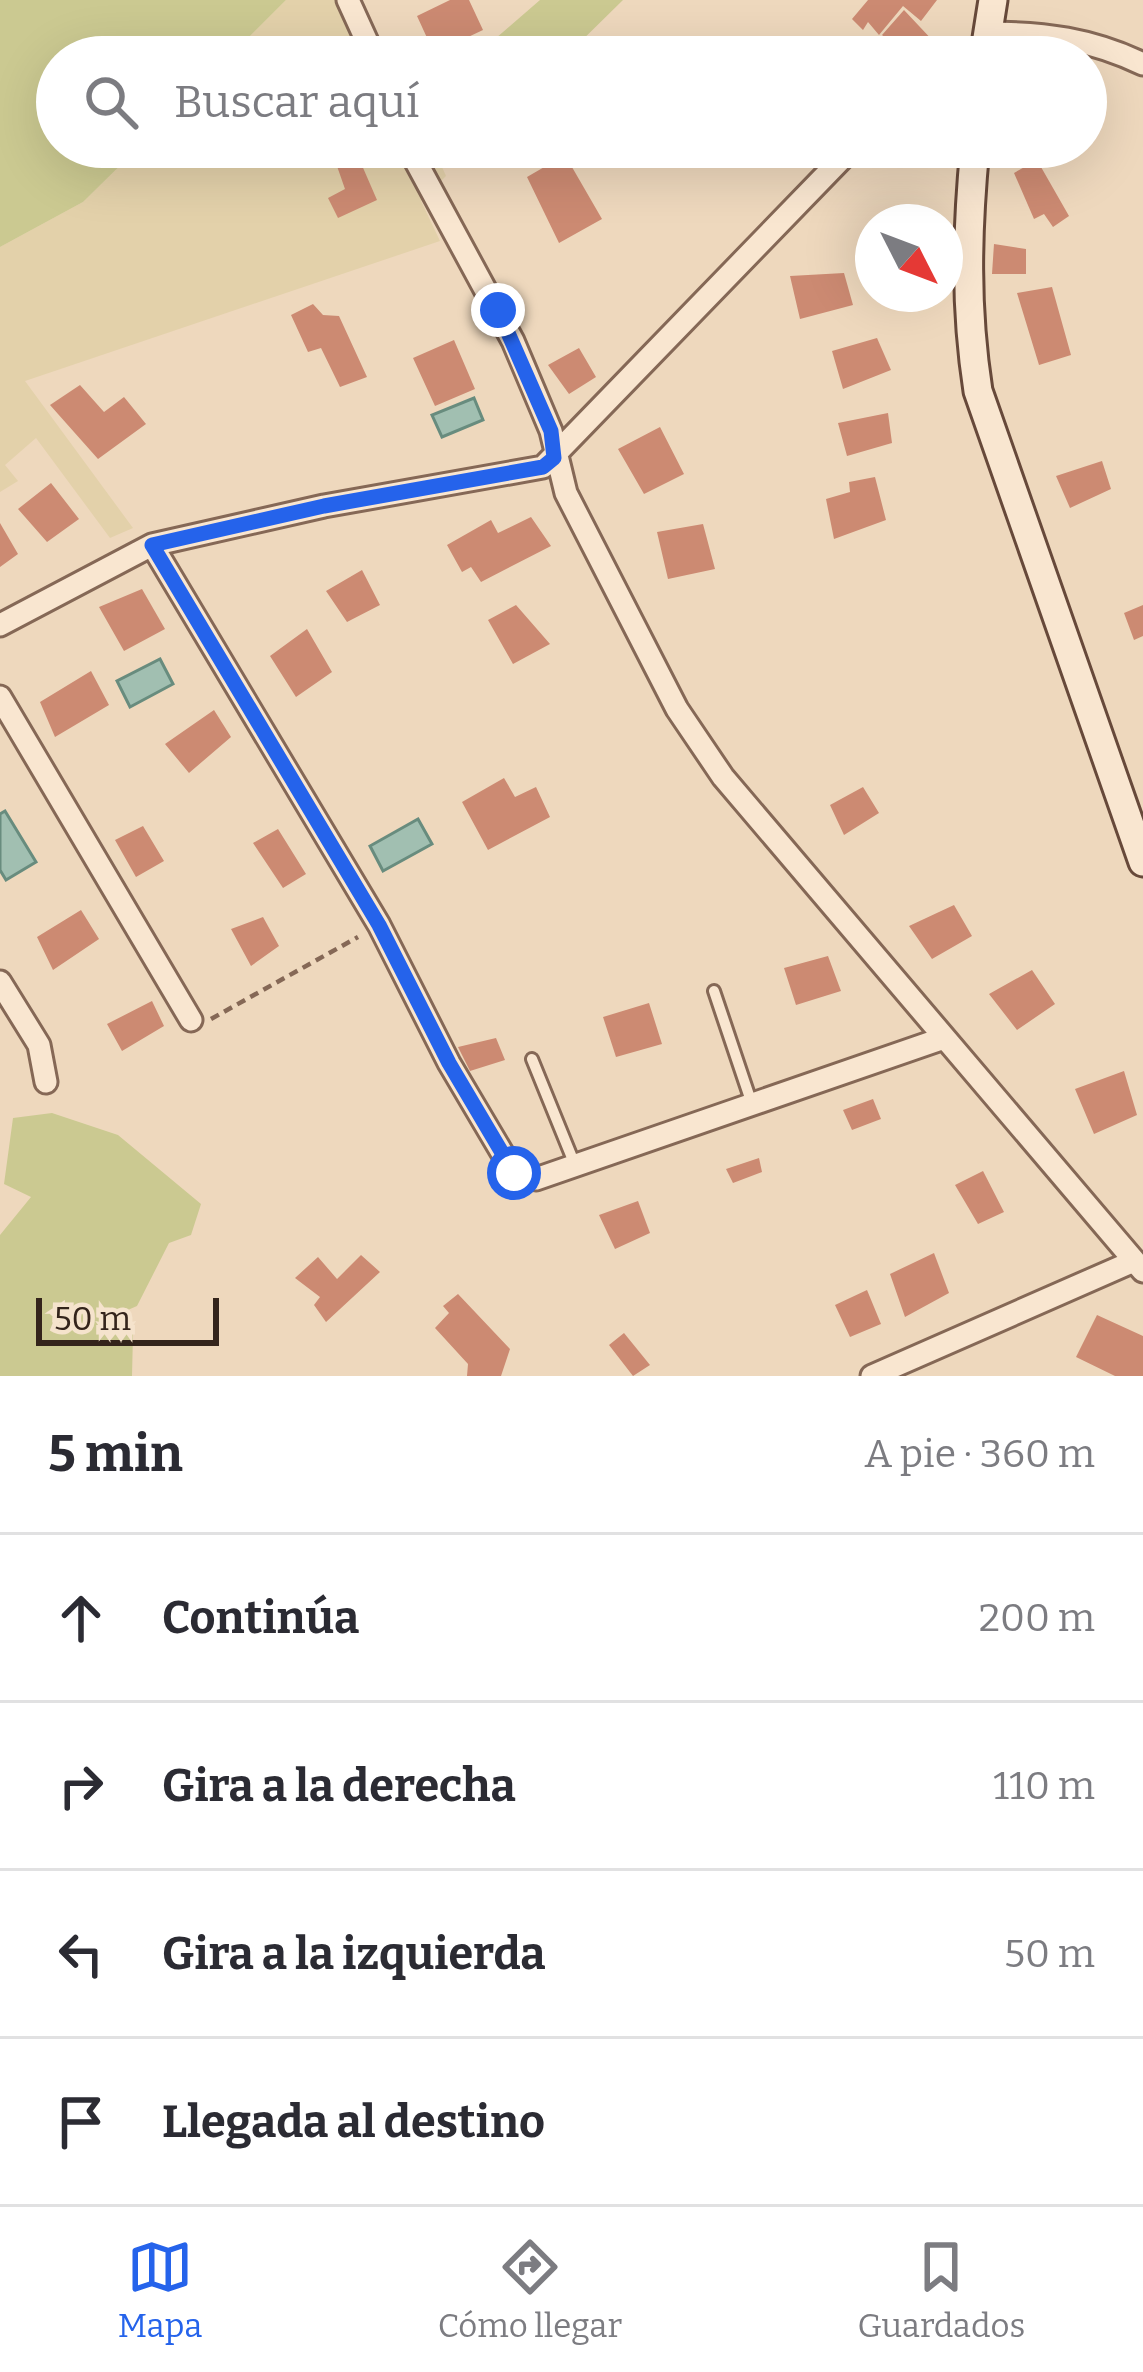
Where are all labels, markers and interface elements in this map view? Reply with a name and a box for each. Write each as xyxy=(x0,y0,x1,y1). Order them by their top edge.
search box xyxy=(36,36,1107,168)
icon: search xyxy=(78,69,144,135)
text: Buscar aquí xyxy=(174,75,419,129)
north arrow xyxy=(855,204,963,312)
route end xyxy=(471,283,525,337)
route start xyxy=(487,1146,541,1200)
scale bar xyxy=(36,1292,219,1345)
text: 50 m xyxy=(54,1299,131,1339)
text: 5 min xyxy=(48,1423,183,1485)
text: A pie · 360 m xyxy=(864,1431,1095,1477)
icon: ahead xyxy=(48,1585,114,1651)
text: Continúa xyxy=(162,1591,359,1645)
text: 200 m xyxy=(979,1595,1095,1641)
icon: right xyxy=(48,1753,114,1819)
text: Gira a la derecha xyxy=(162,1759,516,1813)
text: 110 m xyxy=(993,1763,1095,1809)
icon: left xyxy=(48,1921,114,1987)
text: Gira a la izquierda xyxy=(162,1927,546,1981)
text: 50 m xyxy=(1004,1931,1095,1977)
icon: arrive xyxy=(48,2089,114,2155)
text: Llegada al destino xyxy=(162,2095,545,2149)
tab: Mapa xyxy=(118,2234,202,2346)
tab: Cómo llegar xyxy=(438,2234,622,2346)
tab: Guardados xyxy=(857,2234,1025,2346)

